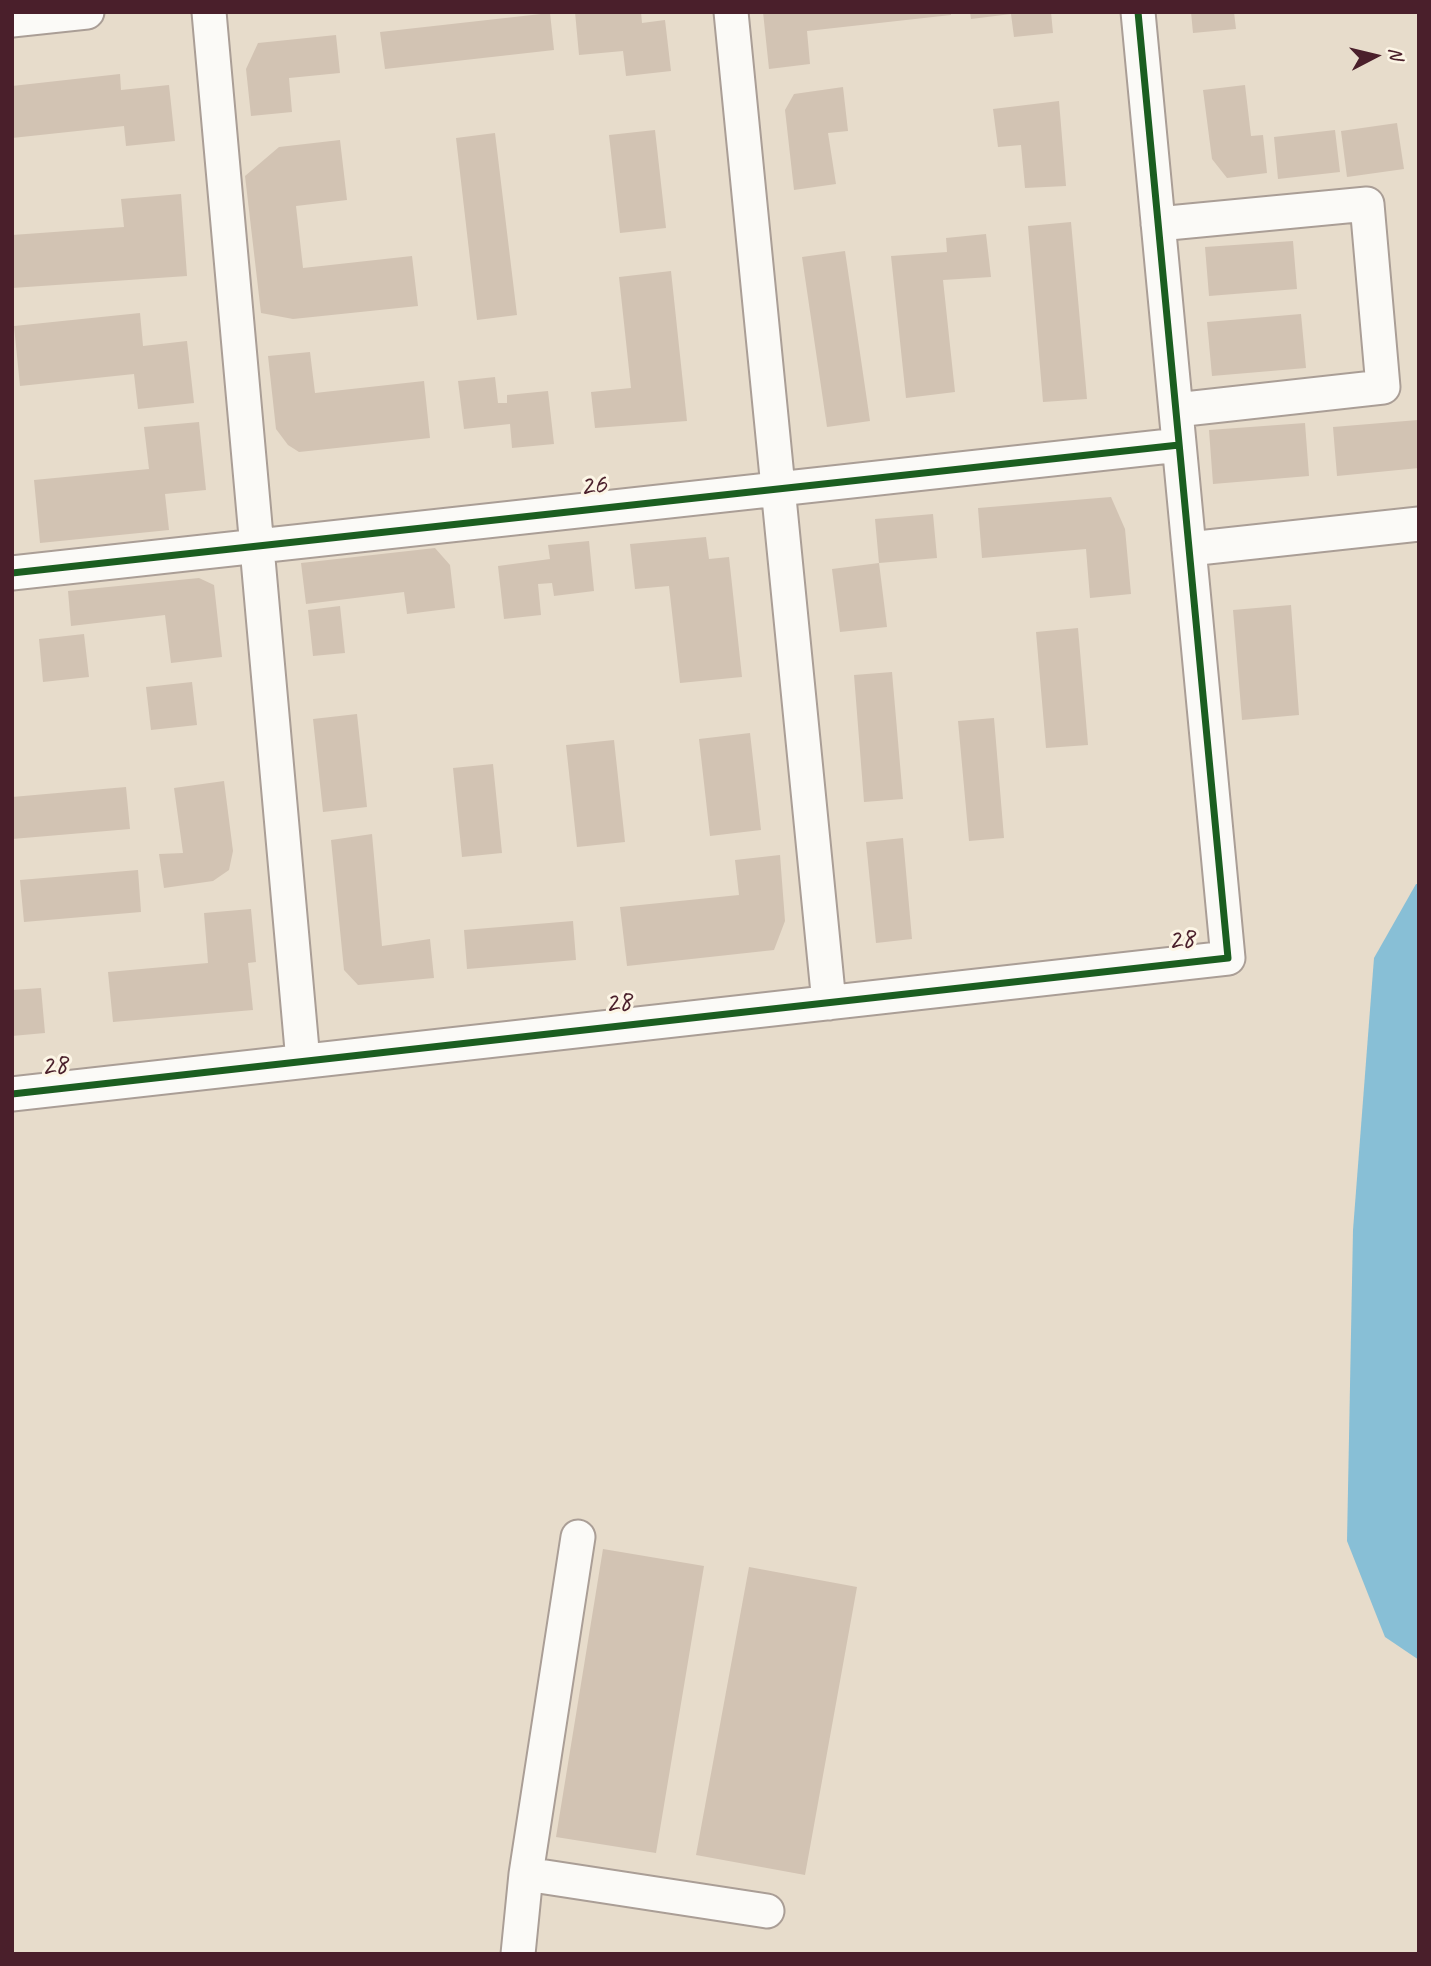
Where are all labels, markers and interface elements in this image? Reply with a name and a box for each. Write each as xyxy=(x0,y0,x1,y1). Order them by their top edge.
north arrow xyxy=(1340,21,1410,91)
text: N xyxy=(1383,46,1408,61)
street label: 26 xyxy=(578,467,608,505)
street label: 28 xyxy=(1166,921,1196,959)
street label: 28 xyxy=(603,984,633,1022)
street label: 28 xyxy=(39,1047,69,1085)

